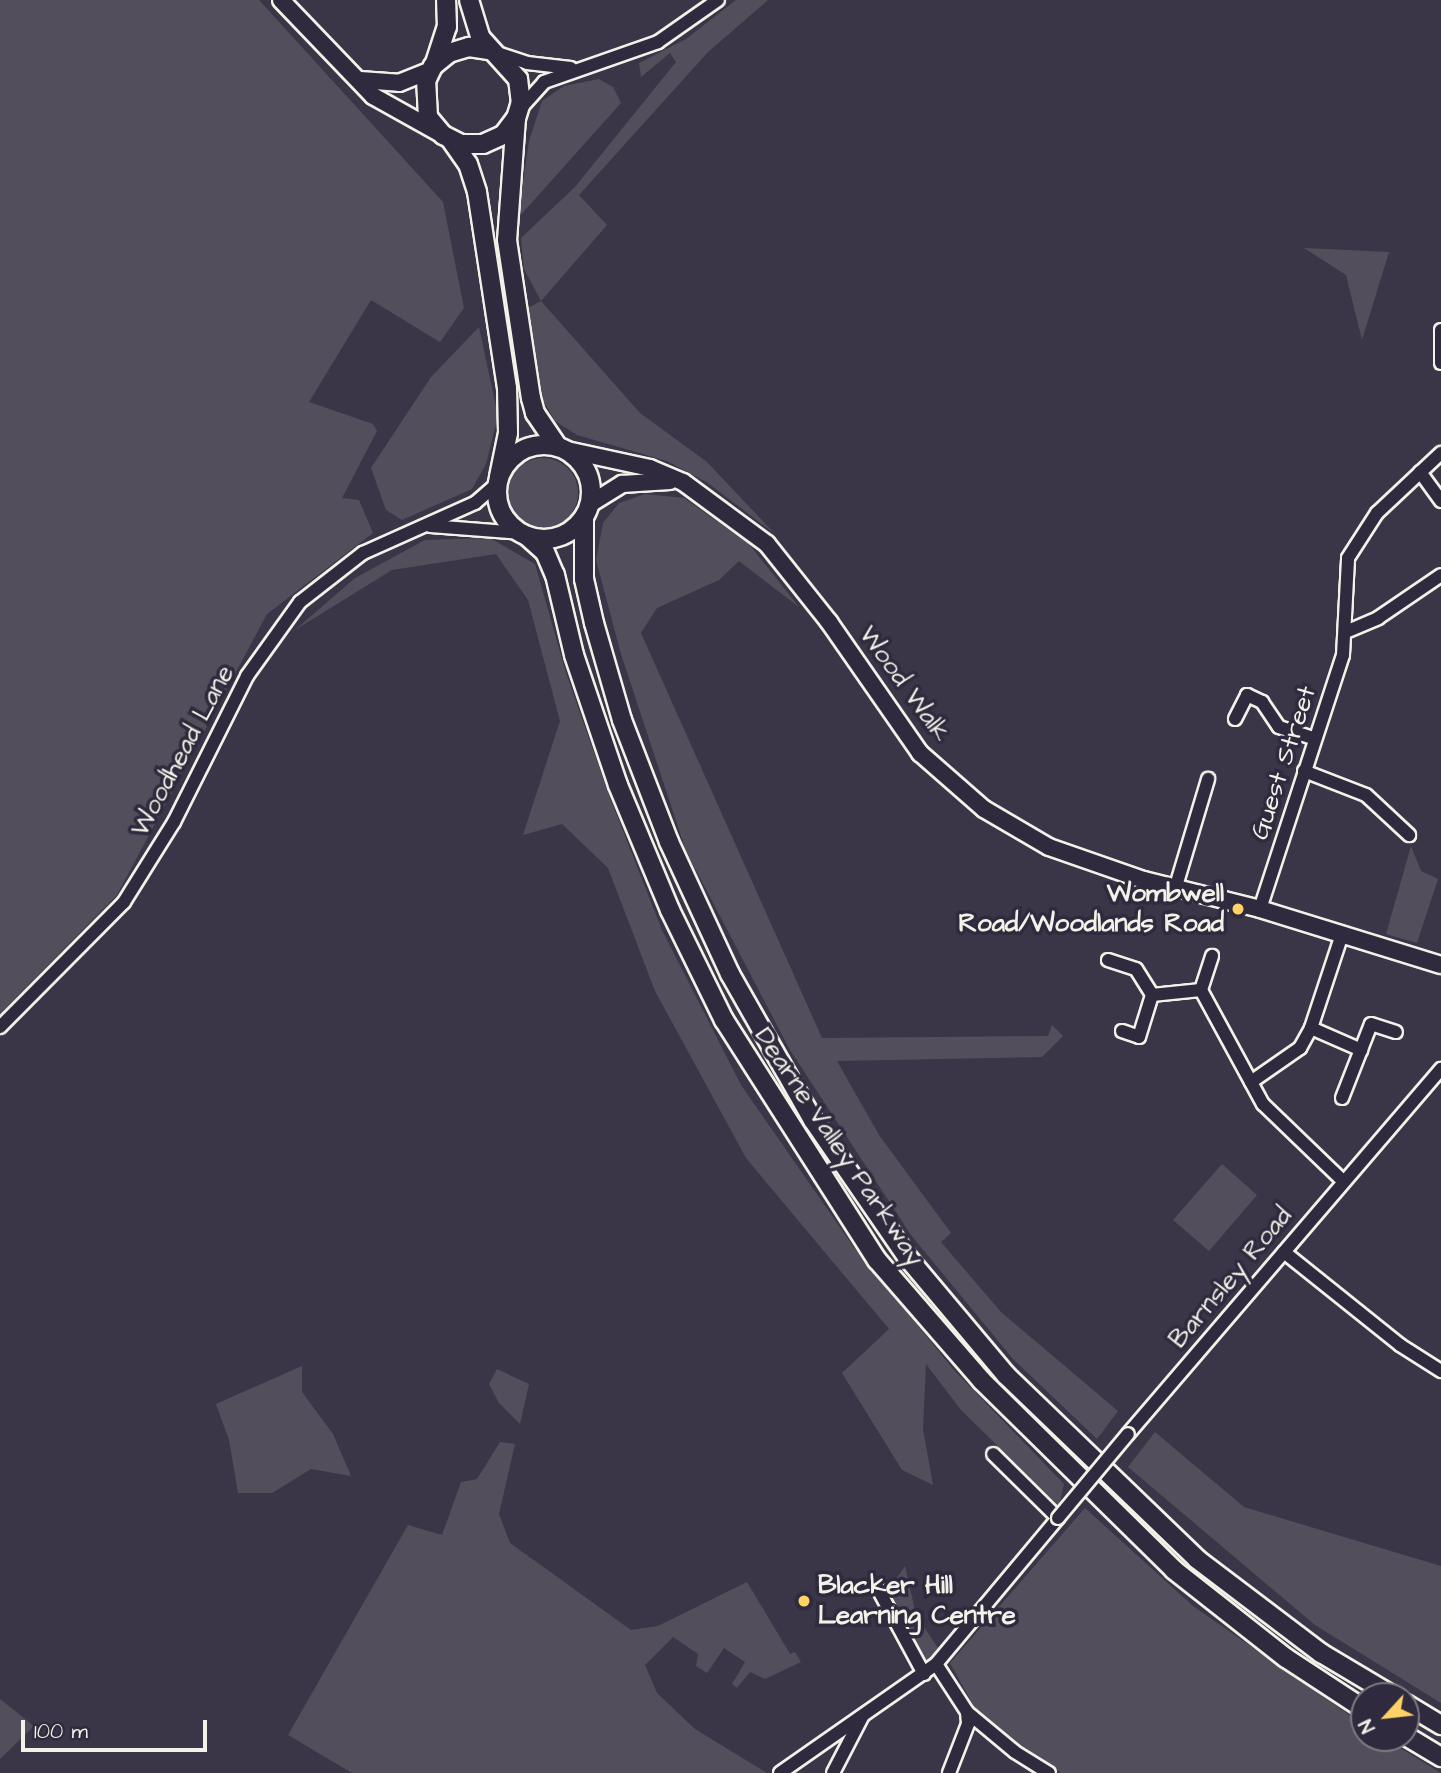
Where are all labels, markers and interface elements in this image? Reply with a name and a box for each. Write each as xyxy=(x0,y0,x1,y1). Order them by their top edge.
street label: Wood Walk xyxy=(852,620,956,748)
street label: Woodhead Lane xyxy=(125,660,241,842)
street label: Guest Street xyxy=(1245,682,1323,844)
place label: Wombwell Road/Woodlands Road xyxy=(959,878,1224,940)
marker: Wombwell Road/Woodlands Road xyxy=(1230,901,1246,917)
street label: Dearne Valley Parkway xyxy=(747,1022,931,1272)
street label: Barnsley Road xyxy=(1163,1201,1299,1355)
place label: Blacker Hill Learning Centre xyxy=(818,1570,1016,1632)
marker: Blacker Hill Learning Centre xyxy=(796,1593,812,1609)
north arrow xyxy=(1350,1682,1420,1752)
scale bar xyxy=(24,1706,210,1750)
text: N xyxy=(1353,1714,1382,1737)
text: 100 m xyxy=(34,1717,88,1746)

